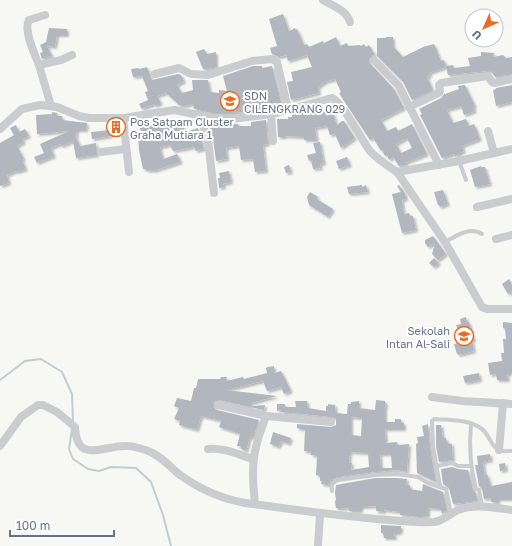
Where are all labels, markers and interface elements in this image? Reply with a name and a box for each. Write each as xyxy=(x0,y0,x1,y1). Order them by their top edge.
north arrow xyxy=(464,8,504,48)
text: U xyxy=(469,28,484,43)
place label: SDN CILENGKRANG 029 xyxy=(244,89,345,115)
school or university icon: SDN CILENGKRANG 029 xyxy=(219,90,241,112)
place label: Pos Satpam Cluster Graha Mutiara 1 xyxy=(130,115,235,141)
building icon: Pos Satpam Cluster Graha Mutiara 1 xyxy=(105,116,127,138)
place label: Sekolah Intan Al-Sali xyxy=(386,324,450,350)
school or university icon: Sekolah Intan Al-Sali xyxy=(453,325,475,347)
scale bar xyxy=(10,512,114,538)
text: 100 m xyxy=(16,518,50,533)

